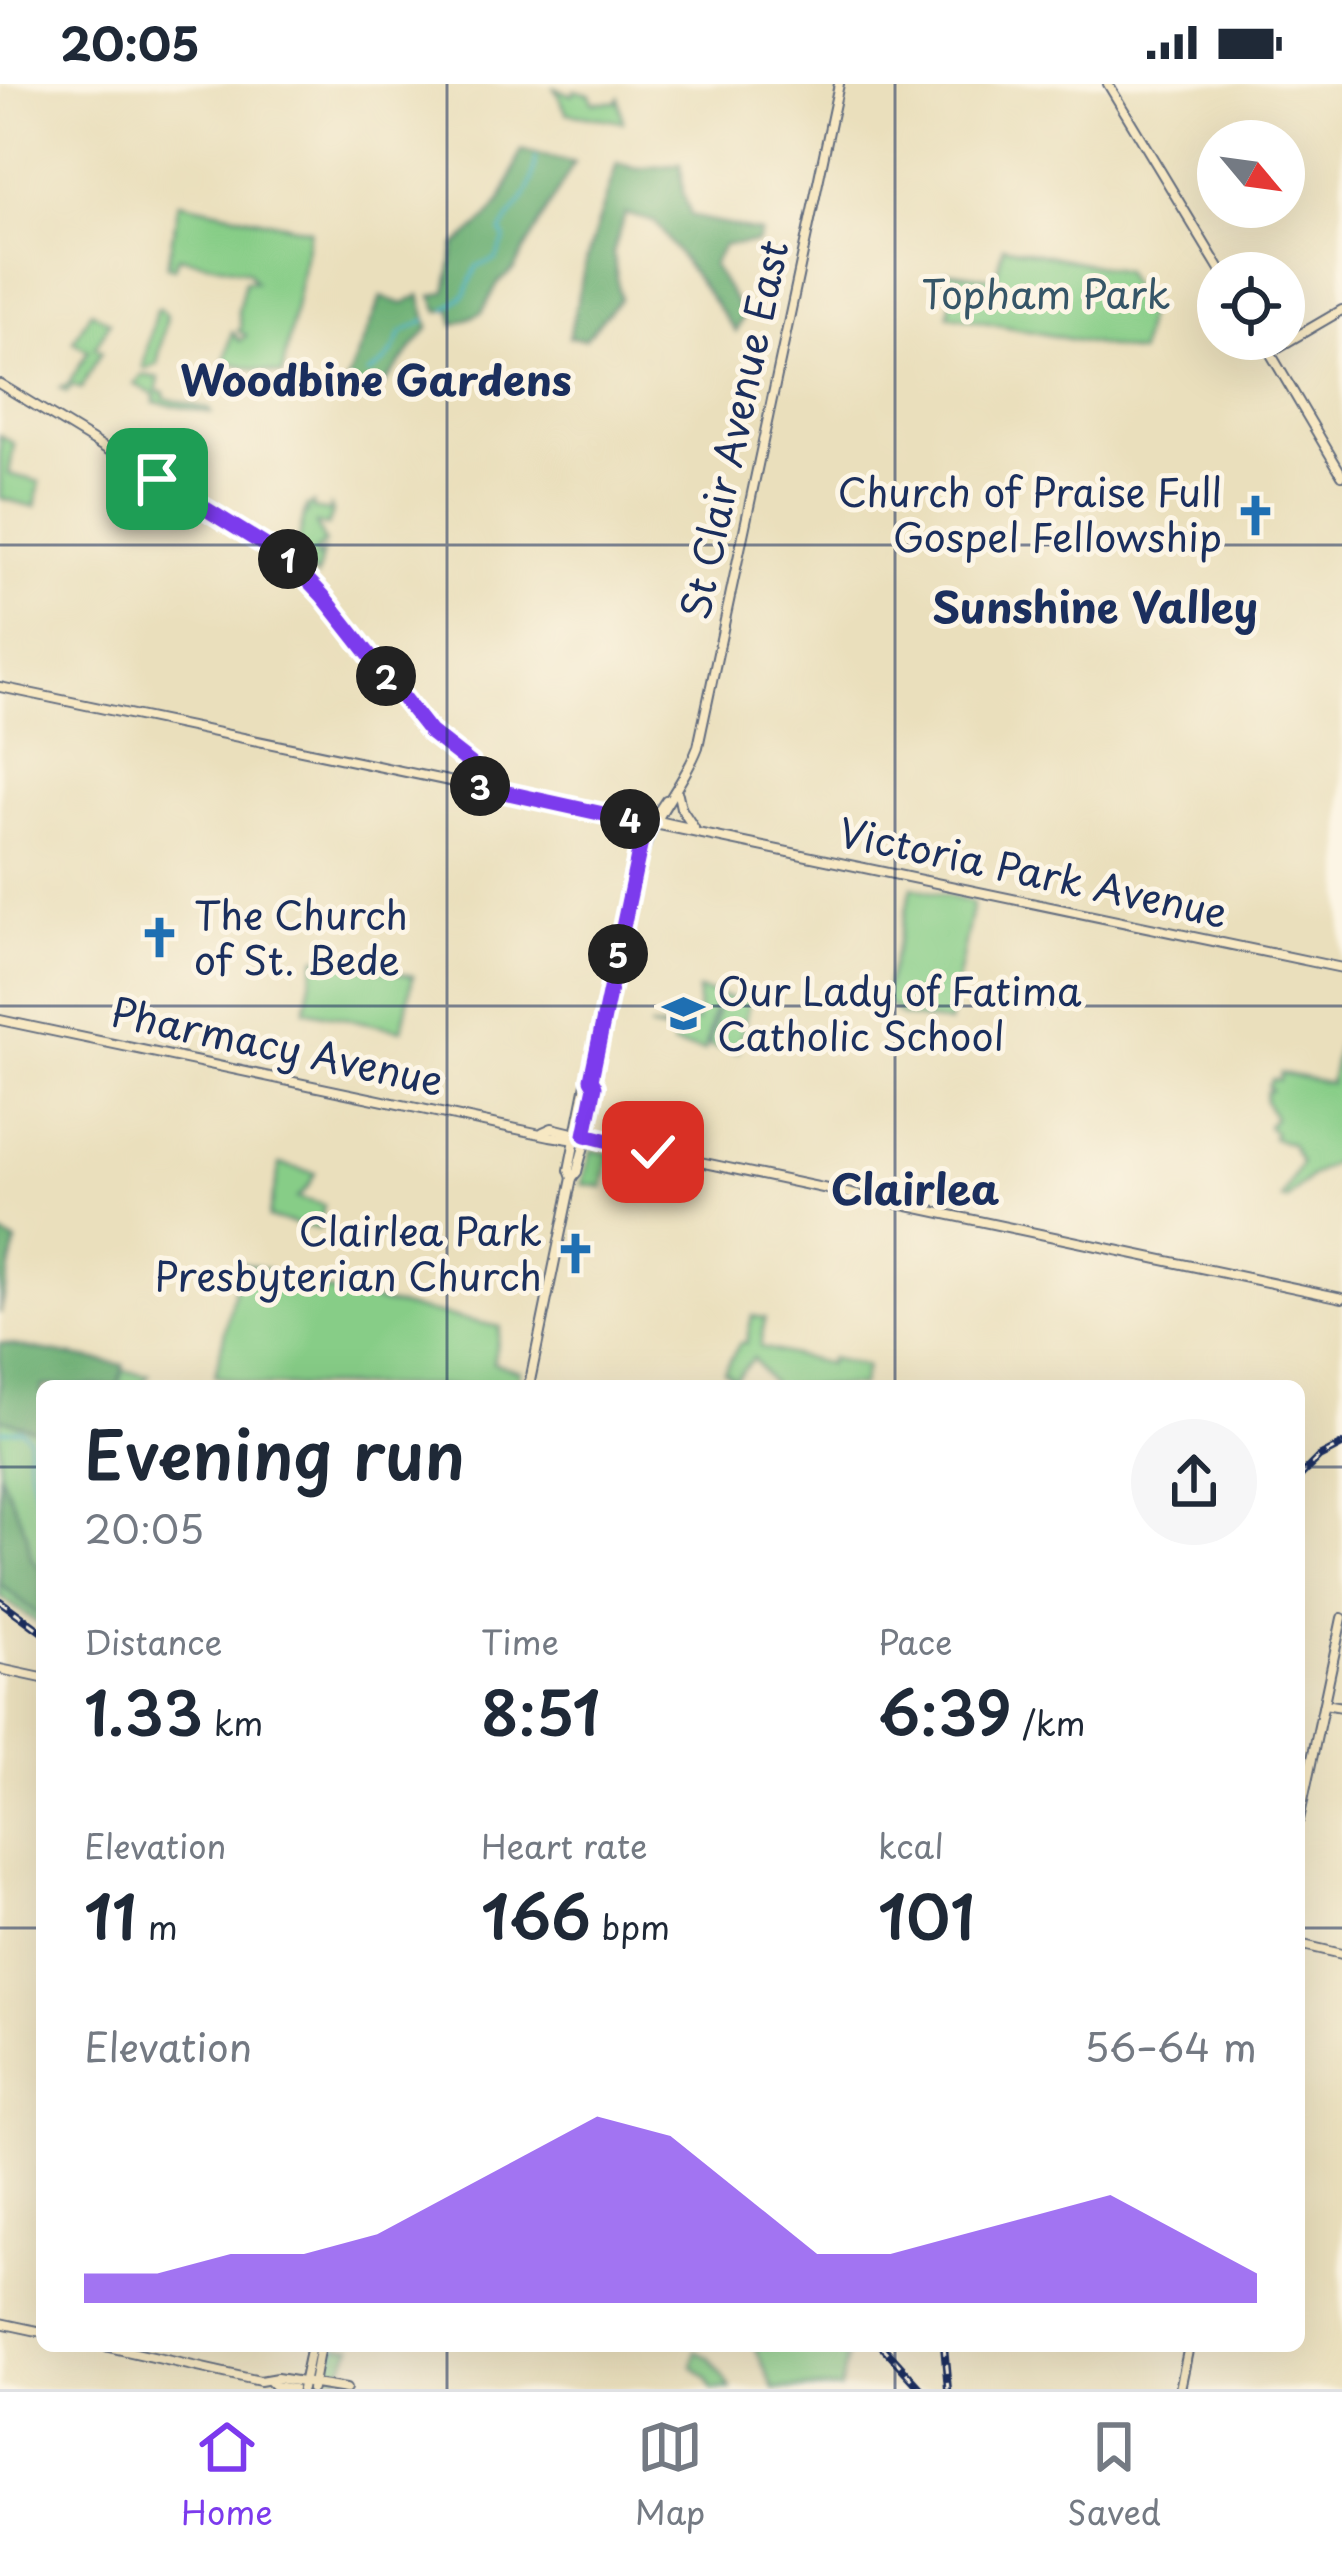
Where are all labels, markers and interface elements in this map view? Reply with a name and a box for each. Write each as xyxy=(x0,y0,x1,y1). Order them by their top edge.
text: 20:05 xyxy=(60,8,200,76)
north arrow xyxy=(1197,120,1305,228)
map controls xyxy=(1197,120,1305,360)
street label: St Clair Avenue East xyxy=(664,235,802,624)
button: locate xyxy=(1197,252,1305,360)
park label: Topham Park xyxy=(921,263,1171,322)
district label: Woodbine Gardens xyxy=(180,347,572,410)
pin xyxy=(106,428,208,530)
icon: arrive xyxy=(124,446,190,512)
place label: Church of Praise Full Gospel Fellowship xyxy=(837,461,1222,565)
church icon: Church of Praise Full Gospel Fellowship xyxy=(1233,492,1279,538)
pin: 1 xyxy=(258,529,318,589)
text: 1 xyxy=(280,534,296,584)
district label: Sunshine Valley xyxy=(932,574,1258,637)
pin: 2 xyxy=(356,646,416,706)
text: 2 xyxy=(374,651,398,701)
pin: 3 xyxy=(450,756,510,816)
text: 3 xyxy=(469,761,491,811)
pin: 4 xyxy=(600,789,660,849)
text: 4 xyxy=(619,794,641,844)
street label: Victoria Park Avenue xyxy=(834,801,1233,941)
place label: The Church of St. Bede xyxy=(194,884,408,988)
church icon: The Church of St. Bede xyxy=(137,915,183,961)
pin: 5 xyxy=(588,924,648,984)
text: 5 xyxy=(607,929,629,979)
place label: Our Lady of Fatima Catholic School xyxy=(717,960,1082,1064)
street label: Pharmacy Avenue xyxy=(106,980,449,1109)
school or university icon: Our Lady of Fatima Catholic School xyxy=(660,991,706,1037)
pin xyxy=(602,1101,704,1203)
icon: check xyxy=(620,1119,686,1185)
district label: Clairlea xyxy=(831,1156,1000,1219)
place label: Clairlea Park Presbyterian Church xyxy=(155,1200,542,1304)
church icon: Clairlea Park Presbyterian Church xyxy=(553,1231,599,1277)
text: Evening run xyxy=(84,1403,465,1502)
button: share xyxy=(1131,1419,1257,1545)
text: 20:05 xyxy=(84,1498,204,1557)
text: Distance xyxy=(84,1616,222,1666)
text: Time xyxy=(481,1616,559,1666)
text: Pace xyxy=(878,1616,952,1666)
text: 1.33 xyxy=(84,1666,203,1756)
text: 8:51 xyxy=(481,1666,600,1756)
text: 6:39 xyxy=(878,1666,1012,1756)
text: km xyxy=(203,1697,263,1747)
text: /km xyxy=(1012,1697,1085,1747)
text: Elevation xyxy=(84,1820,226,1870)
text: Heart rate xyxy=(481,1820,648,1870)
text: kcal xyxy=(878,1820,944,1870)
text: 11 xyxy=(84,1870,137,1960)
text: 166 xyxy=(481,1870,591,1960)
text: 101 xyxy=(878,1870,975,1960)
text: m xyxy=(137,1901,178,1951)
text: bpm xyxy=(591,1901,670,1951)
text: Elevation xyxy=(84,2016,252,2075)
text: 56–64 m xyxy=(1084,2016,1257,2075)
tab: Home xyxy=(181,2414,273,2536)
tab: Map xyxy=(635,2414,705,2536)
tab: Saved xyxy=(1067,2414,1161,2536)

